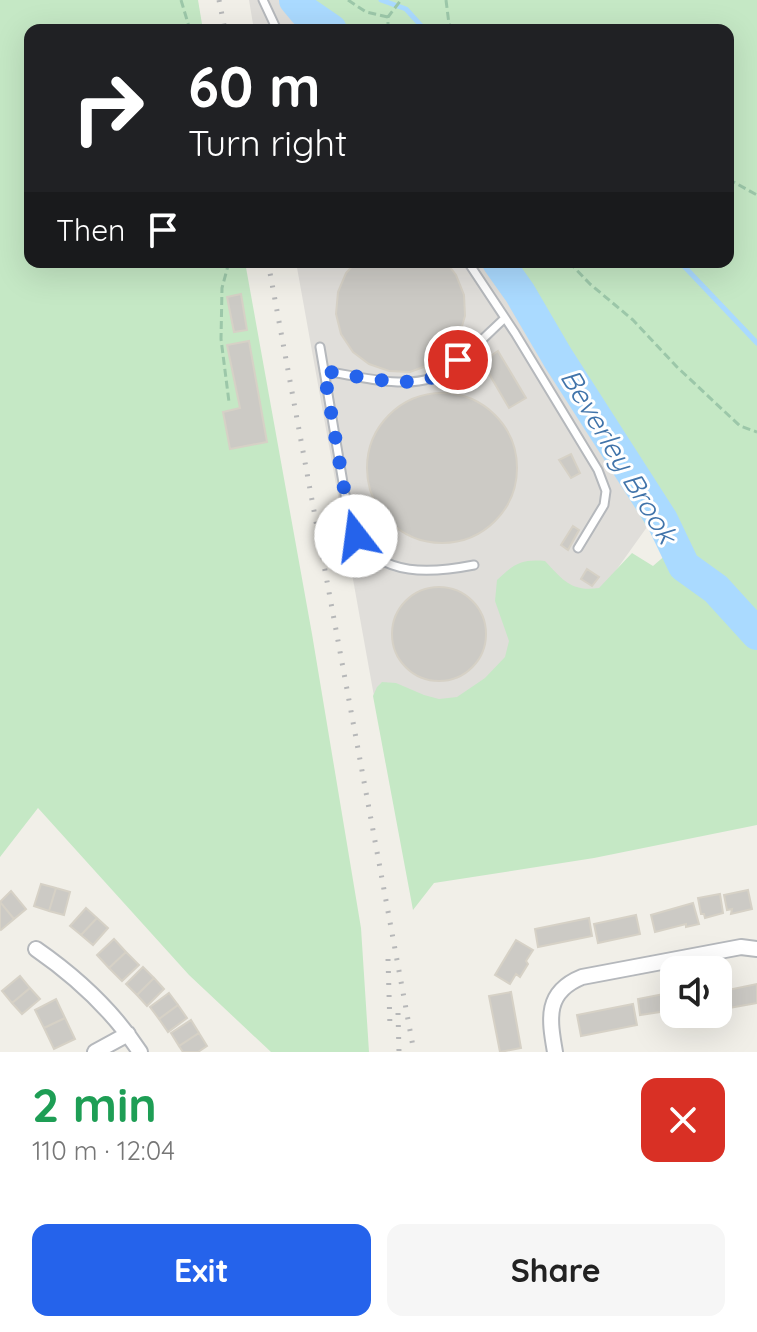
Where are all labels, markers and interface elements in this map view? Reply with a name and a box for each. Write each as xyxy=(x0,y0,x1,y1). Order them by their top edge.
text: 60 m xyxy=(188,51,321,121)
icon: right xyxy=(56,56,160,160)
text: Turn right xyxy=(188,120,347,165)
icon: arrive xyxy=(141,208,185,252)
text: Then xyxy=(56,211,125,249)
pin xyxy=(424,326,492,394)
icon: arrive xyxy=(436,338,480,382)
water label: Beverley Brook xyxy=(554,362,687,552)
position arrow xyxy=(314,494,398,578)
map controls xyxy=(660,956,732,1028)
button: sound xyxy=(660,956,732,1028)
text: 2 min xyxy=(32,1074,157,1134)
button: close xyxy=(641,1078,725,1162)
text: 110 m · 12:04 xyxy=(32,1134,175,1167)
button: Exit xyxy=(32,1224,371,1316)
button: Share xyxy=(387,1224,725,1316)

